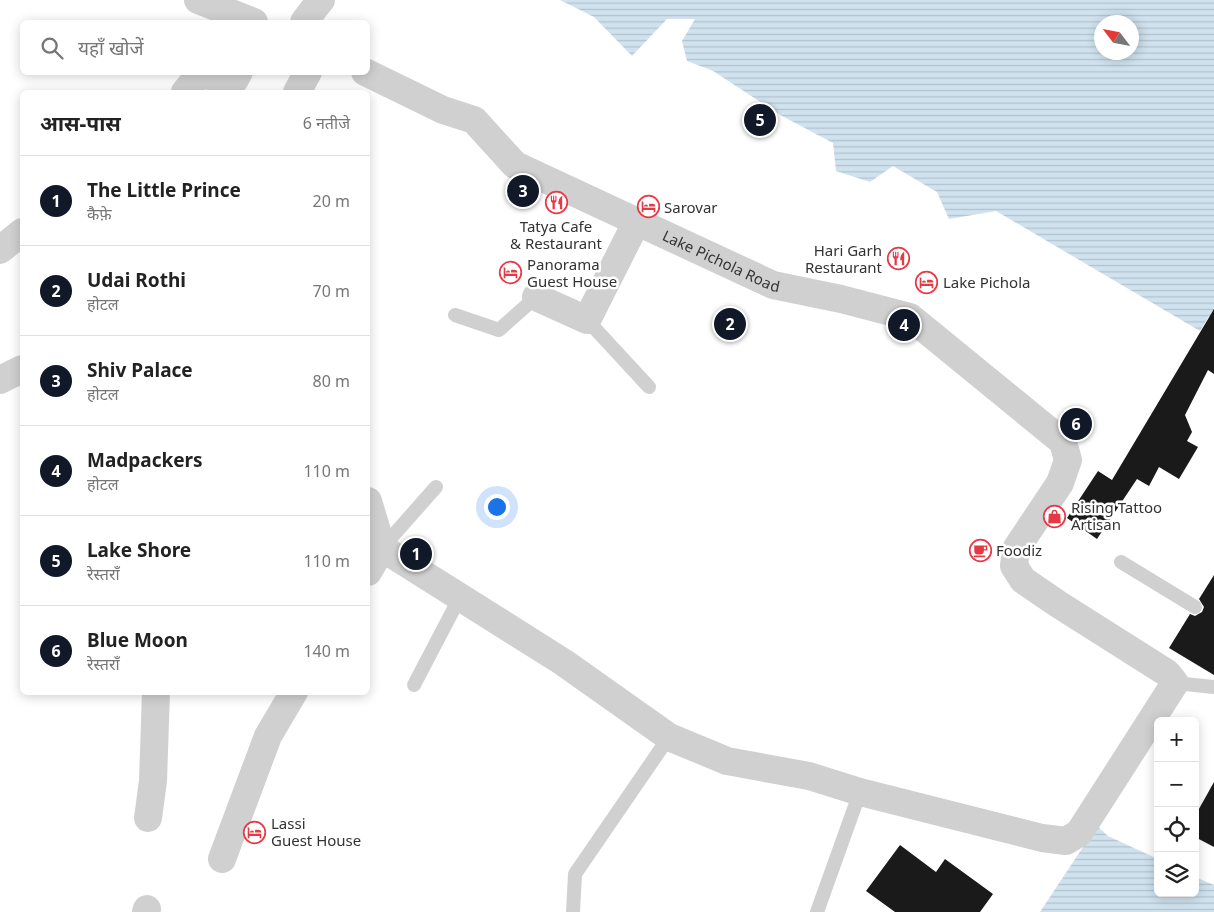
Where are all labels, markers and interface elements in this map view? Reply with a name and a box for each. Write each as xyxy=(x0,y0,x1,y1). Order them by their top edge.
north arrow xyxy=(1094,15,1139,60)
search box xyxy=(20,20,370,75)
icon: search xyxy=(38,34,66,62)
text: यहाँ खोजें xyxy=(78,35,144,61)
pin: 5 xyxy=(744,101,776,139)
text: आस-पास xyxy=(40,109,121,137)
text: 6 नतीजे xyxy=(303,112,350,134)
pin: 3 xyxy=(507,172,539,210)
text: The Little Prince xyxy=(87,177,241,203)
text: 1 xyxy=(51,190,61,212)
text: 20 m xyxy=(313,190,350,212)
restaurant icon: Tatya Cafe & Restaurant xyxy=(544,191,568,215)
hotel icon: Sarovar xyxy=(636,195,660,219)
place label: Sarovar xyxy=(664,197,718,217)
text: कैफ़े xyxy=(87,203,112,225)
place label: Tatya Cafe & Restaurant xyxy=(510,216,603,253)
street label: Lake Pichola Road xyxy=(660,225,782,296)
place label: Hari Garh Restaurant xyxy=(805,240,883,277)
restaurant icon: Hari Garh Restaurant xyxy=(886,247,910,271)
place label: Panorama Guest House xyxy=(527,254,617,291)
hotel icon: Panorama Guest House xyxy=(499,261,523,285)
text: Udai Rothi xyxy=(87,267,186,293)
hotel icon: Lake Pichola xyxy=(915,270,939,294)
place label: Lake Pichola xyxy=(943,272,1030,292)
text: 2 xyxy=(51,280,61,302)
text: 70 m xyxy=(313,280,350,302)
text: होटल xyxy=(87,293,119,315)
pin: 2 xyxy=(714,305,746,343)
pin: 4 xyxy=(888,306,920,344)
text: Shiv Palace xyxy=(87,357,193,383)
text: 3 xyxy=(51,370,61,392)
text: 80 m xyxy=(313,370,350,392)
text: होटल xyxy=(87,383,119,405)
pin: 6 xyxy=(1060,405,1092,443)
text: Madpackers xyxy=(87,447,203,473)
text: 4 xyxy=(51,460,61,482)
text: 110 m xyxy=(303,460,350,482)
text: होटल xyxy=(87,473,119,495)
your location xyxy=(484,494,510,520)
place label: Rising Tattoo Artisan xyxy=(1071,497,1162,534)
shop icon: Rising Tattoo Artisan xyxy=(1043,504,1067,528)
pin: 1 xyxy=(400,535,432,573)
text: Lake Shore xyxy=(87,537,191,563)
cafe icon: Foodiz xyxy=(968,538,992,562)
place label: Foodiz xyxy=(996,540,1042,560)
text: 5 xyxy=(51,550,61,572)
text: 110 m xyxy=(303,550,350,572)
text: रेस्तराँ xyxy=(87,563,120,585)
text: Blue Moon xyxy=(87,627,188,653)
text: 6 xyxy=(51,640,61,662)
text: 140 m xyxy=(303,640,350,662)
text: रेस्तराँ xyxy=(87,653,120,675)
map controls xyxy=(1154,717,1199,897)
button: + xyxy=(1154,717,1199,762)
button: − xyxy=(1154,762,1199,807)
button: locate xyxy=(1154,807,1199,852)
place label: Lassi Guest House xyxy=(271,813,361,850)
hotel icon: Lassi Guest House xyxy=(243,820,267,844)
button: layers xyxy=(1154,852,1199,897)

